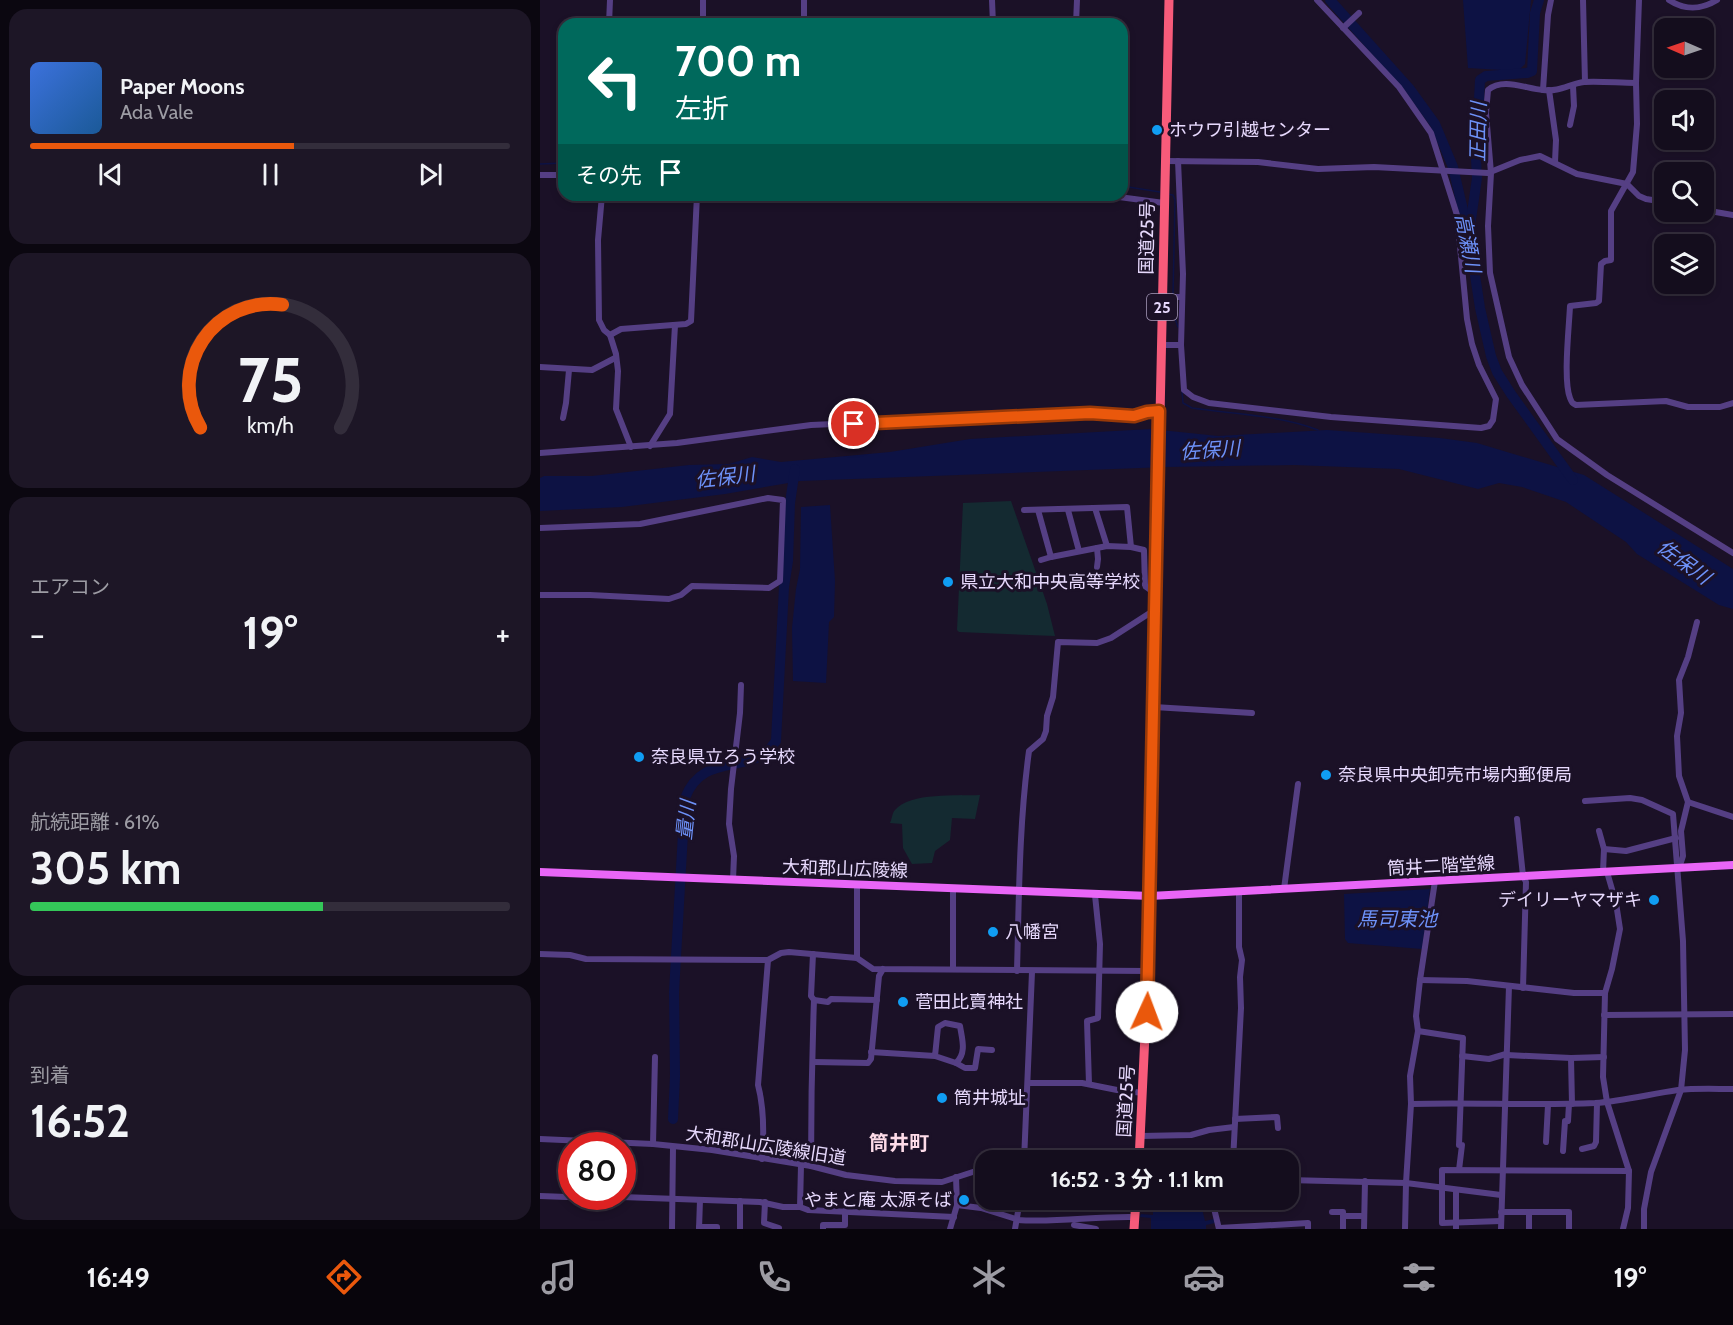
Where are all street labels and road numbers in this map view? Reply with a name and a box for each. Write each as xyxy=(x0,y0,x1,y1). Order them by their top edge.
street label: 国道25号 xyxy=(1135,201,1159,275)
road number: 25 xyxy=(1147,294,1177,320)
street label: 筒井二階堂線 xyxy=(1386,852,1496,880)
street label: 大和郡山広陵線 xyxy=(782,856,908,882)
street label: 国道25号 xyxy=(1113,1064,1139,1138)
street label: 大和郡山広陵線旧道 xyxy=(684,1122,848,1170)

